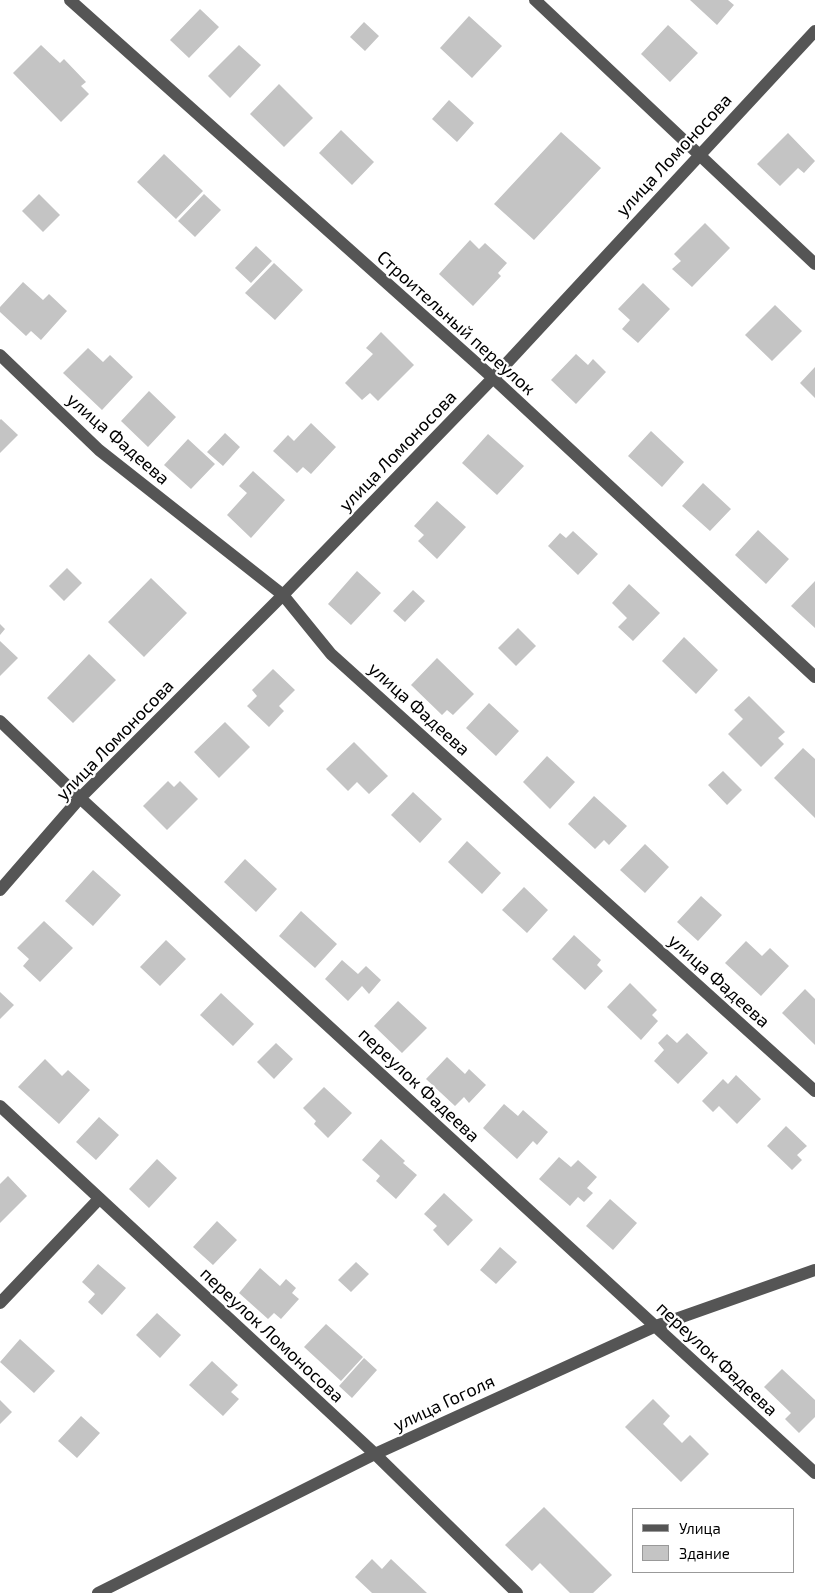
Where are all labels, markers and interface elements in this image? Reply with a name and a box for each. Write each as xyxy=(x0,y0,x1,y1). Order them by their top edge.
street label: улица Ломоносова xyxy=(612,89,736,221)
street label: Строительный переулок xyxy=(372,246,540,400)
street label: улица Ломоносова xyxy=(335,386,461,516)
street label: улица Фадеева xyxy=(62,389,174,489)
street label: улица Фадеева xyxy=(364,658,474,760)
street label: улица Ломоносова xyxy=(52,675,178,805)
street label: улица Фадеева xyxy=(664,930,774,1032)
street label: переулок Фадеева xyxy=(354,1023,484,1147)
street label: переулок Ломоносова xyxy=(196,1263,348,1407)
street label: переулок Фадеева xyxy=(652,1297,782,1421)
street label: улица Гоголя xyxy=(390,1370,498,1436)
legend xyxy=(632,1508,795,1573)
text: Улица xyxy=(679,1519,721,1537)
text: Здание xyxy=(679,1544,730,1562)

